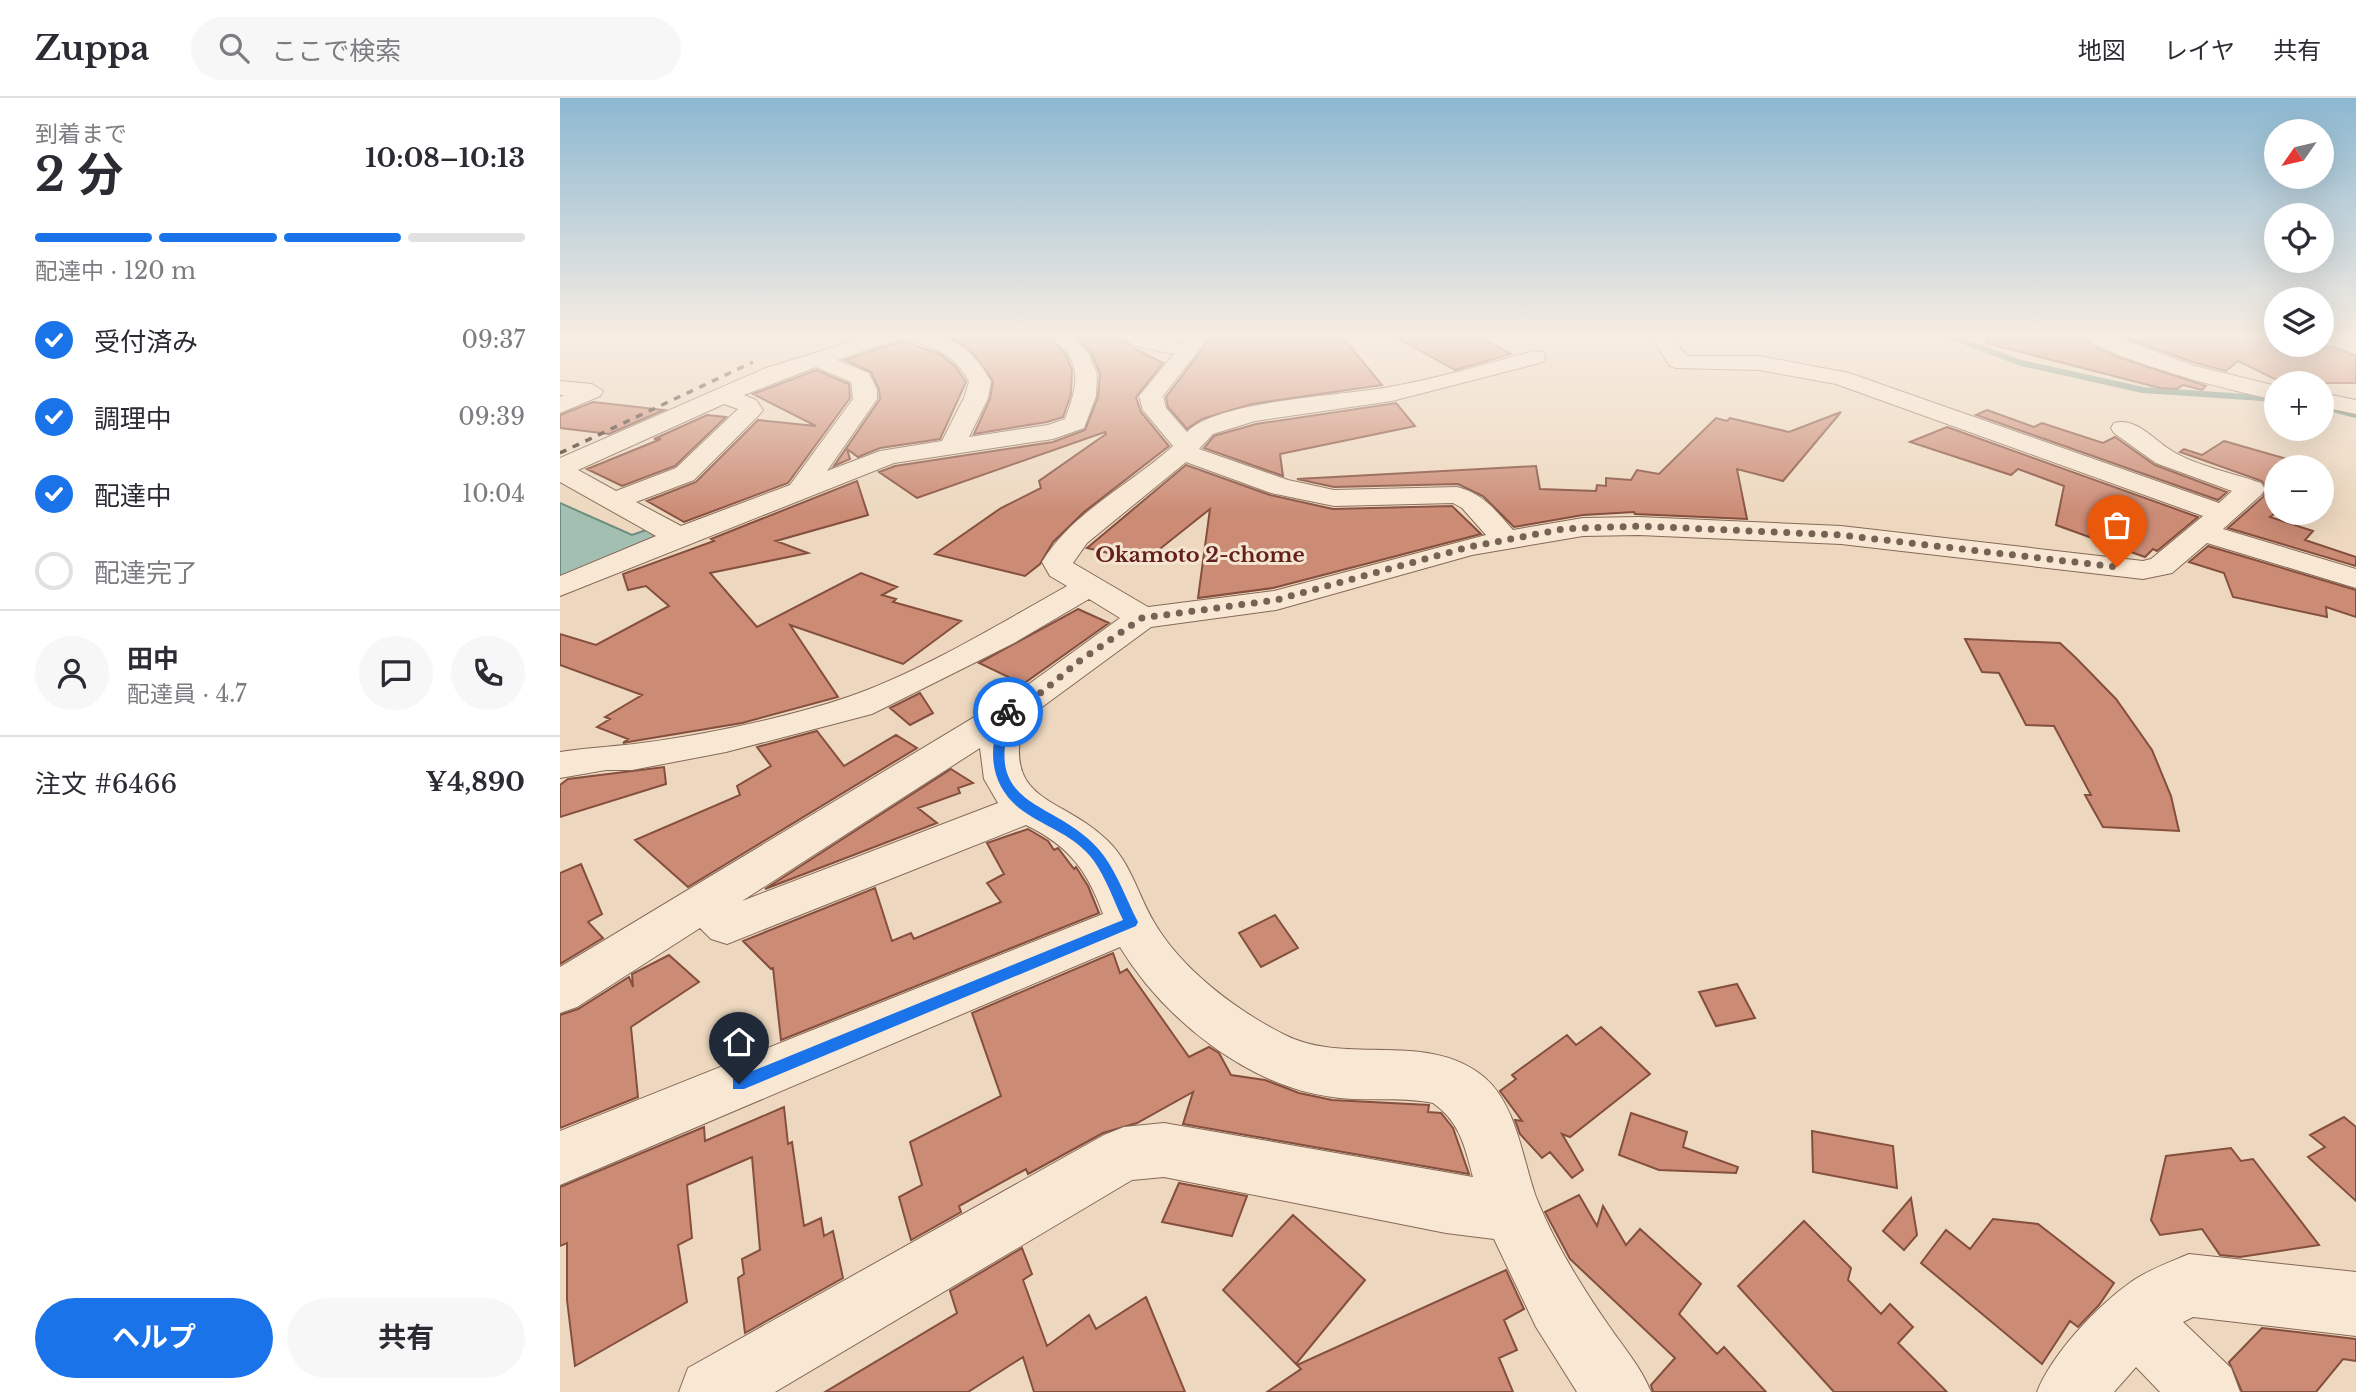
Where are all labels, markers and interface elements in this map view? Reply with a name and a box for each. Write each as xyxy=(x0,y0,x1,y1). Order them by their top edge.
search box xyxy=(191,17,681,80)
text: Zuppa xyxy=(35,28,149,69)
icon: search xyxy=(215,29,253,67)
text: ここで検索 xyxy=(271,35,401,67)
text: 地図 xyxy=(2078,36,2126,65)
text: レイヤ xyxy=(2164,36,2235,65)
text: 共有 xyxy=(2273,36,2321,65)
north arrow xyxy=(2264,119,2334,189)
map controls xyxy=(2264,119,2334,525)
text: 到着まで xyxy=(35,120,127,148)
text: 10:08–10:13 xyxy=(365,142,525,174)
text: 2 分 xyxy=(35,146,123,203)
button: locate xyxy=(2264,203,2334,273)
text: 配達中 · 120 m xyxy=(35,257,196,285)
button: layers xyxy=(2264,287,2334,357)
icon: check xyxy=(35,321,73,359)
text: 受付済み xyxy=(94,326,198,358)
text: 09:37 xyxy=(462,326,525,354)
button: + xyxy=(2264,371,2334,441)
icon: check xyxy=(35,398,73,436)
text: 調理中 xyxy=(94,403,172,435)
text: 09:39 xyxy=(458,403,525,431)
button: − xyxy=(2264,455,2334,525)
icon: check xyxy=(35,475,73,513)
text: 配達中 xyxy=(94,480,172,512)
text: 10:04 xyxy=(462,480,525,508)
pin xyxy=(2087,495,2147,567)
icon: bag xyxy=(2098,506,2136,544)
district label: Okamoto 2-chome xyxy=(1095,542,1305,568)
text: 配達完了 xyxy=(94,557,198,589)
button: person xyxy=(35,636,109,710)
button: chat xyxy=(359,636,433,710)
button: phone xyxy=(451,636,525,710)
text: 田中 xyxy=(127,643,179,675)
courier xyxy=(973,677,1043,747)
text: 配達員 · 4.7 xyxy=(127,680,247,708)
icon: bike xyxy=(989,693,1027,731)
text: ¥4,890 xyxy=(425,766,525,798)
text: 注文 #6466 xyxy=(35,768,177,800)
pin xyxy=(709,1012,769,1084)
icon: home xyxy=(720,1023,758,1061)
button: ヘルプ xyxy=(35,1298,273,1378)
button: 共有 xyxy=(287,1298,525,1378)

